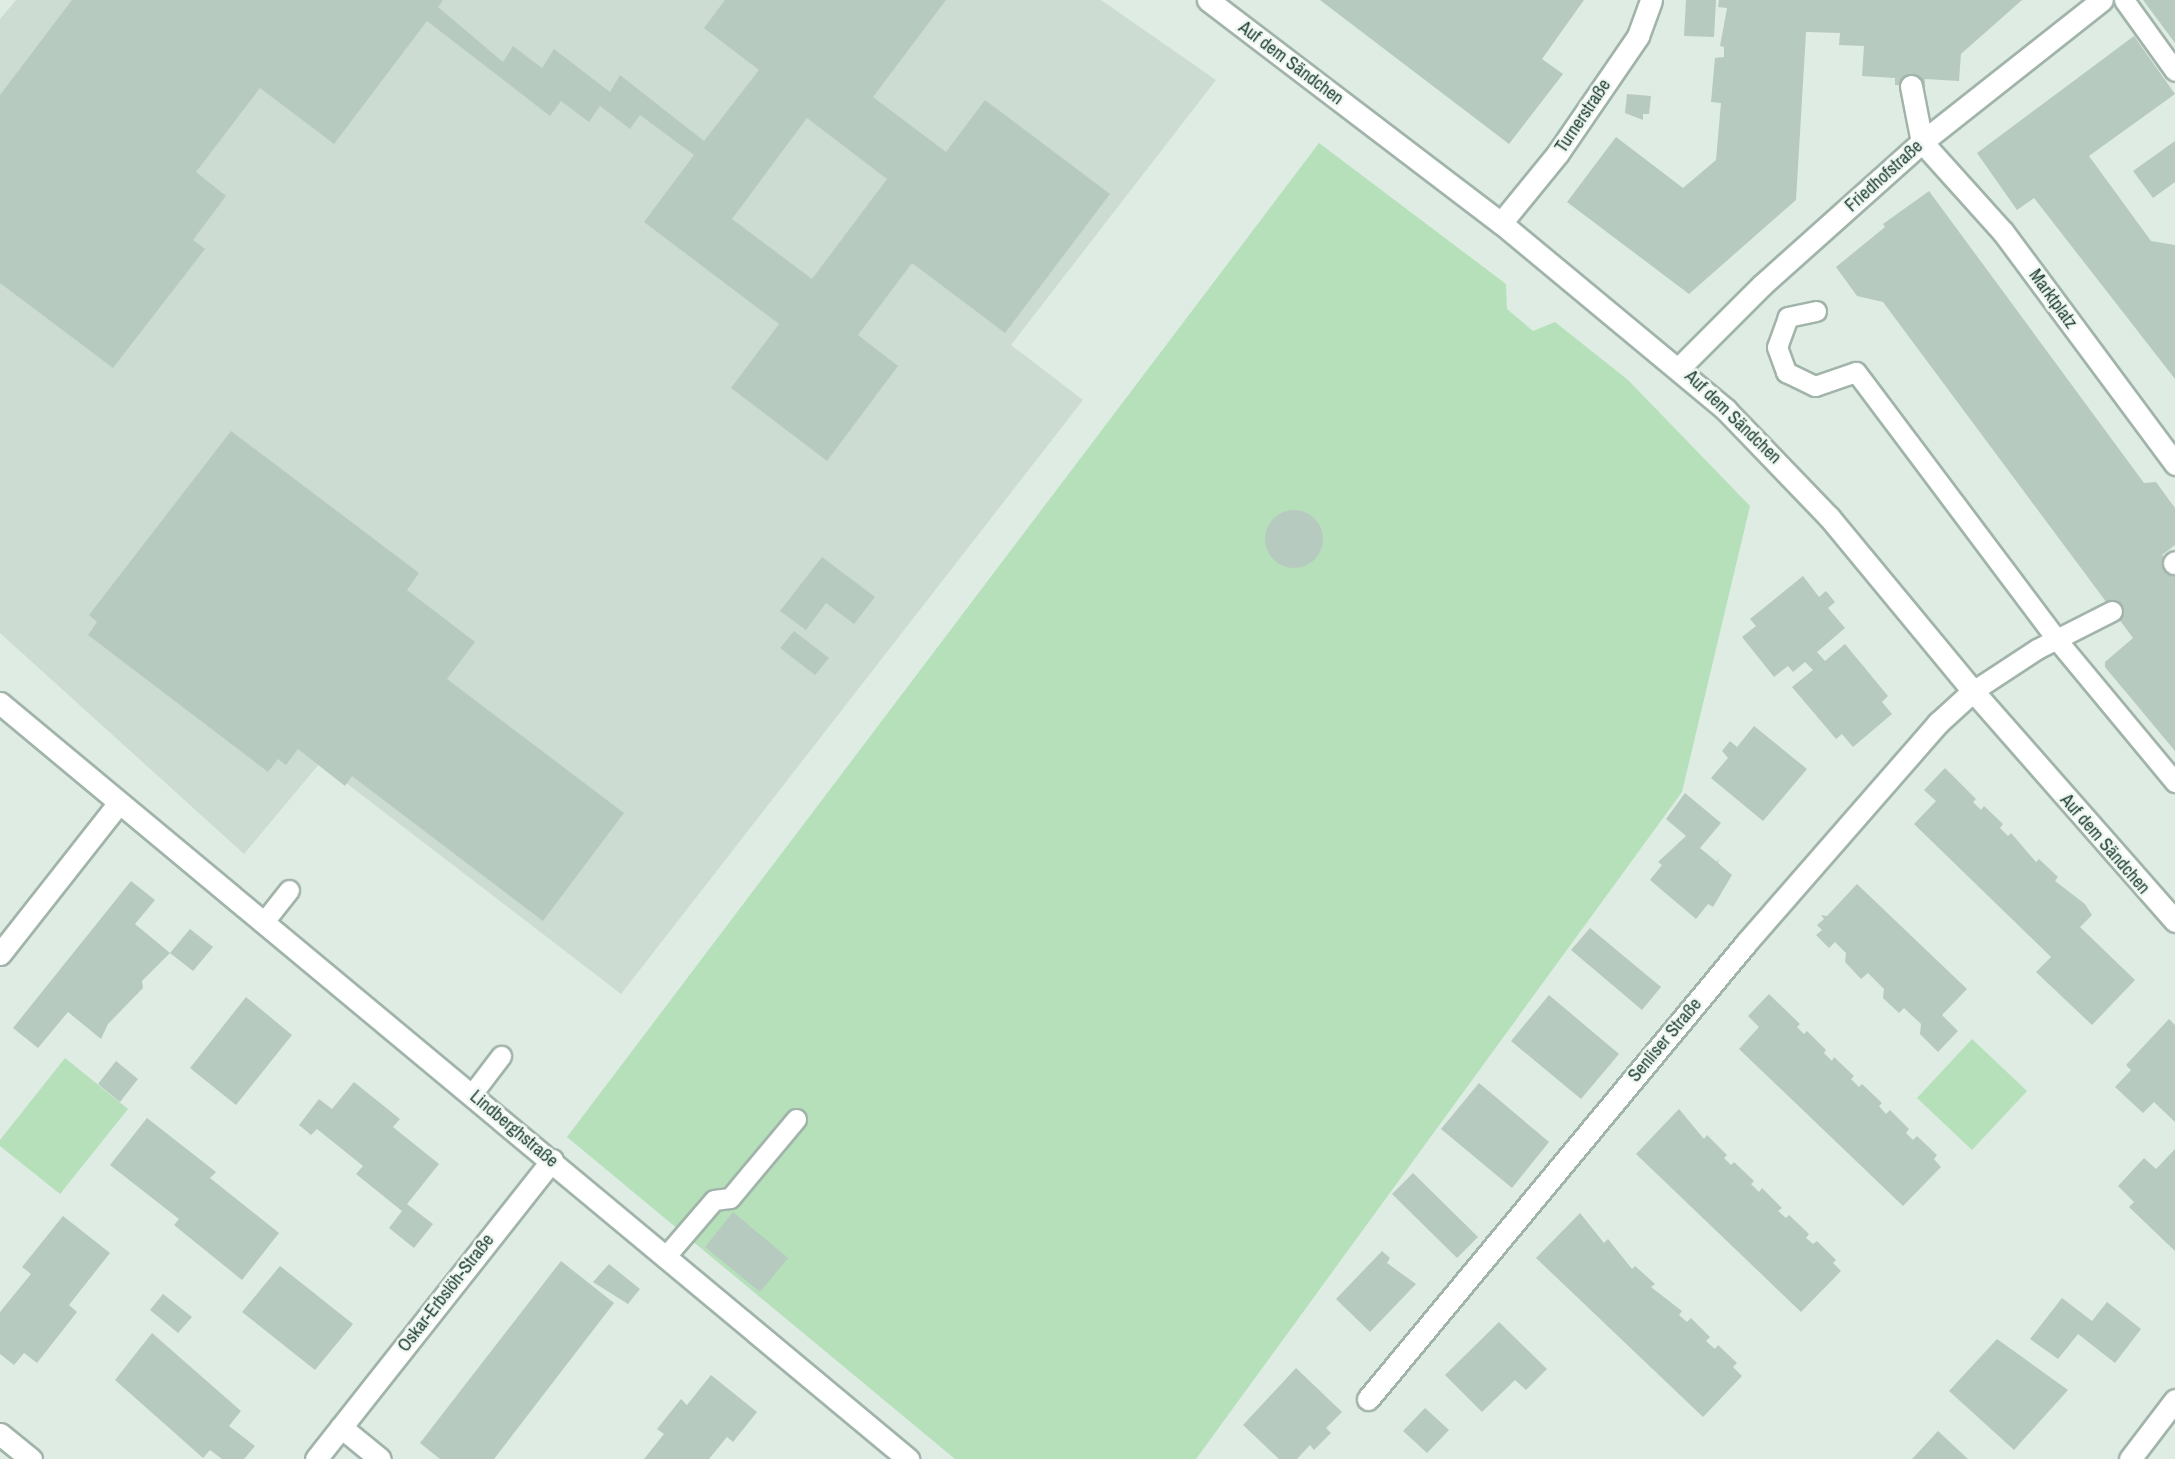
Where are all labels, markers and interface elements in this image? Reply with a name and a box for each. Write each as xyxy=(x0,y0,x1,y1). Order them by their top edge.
street label: Auf dem Sändchen xyxy=(1234,17,1348,109)
street label: Turnerstraße xyxy=(1551,75,1615,157)
street label: Friedhofstraße xyxy=(1841,136,1927,216)
street label: Marktplatz xyxy=(2024,265,2082,333)
street label: Auf dem Sändchen xyxy=(1680,366,1786,468)
street label: Auf dem Sändchen xyxy=(2056,790,2154,898)
street label: Senliser Straße xyxy=(1624,994,1706,1086)
street label: Lindberghstraße xyxy=(466,1086,562,1172)
street label: Oskar-Erbslöh-Straße xyxy=(393,1230,499,1356)

